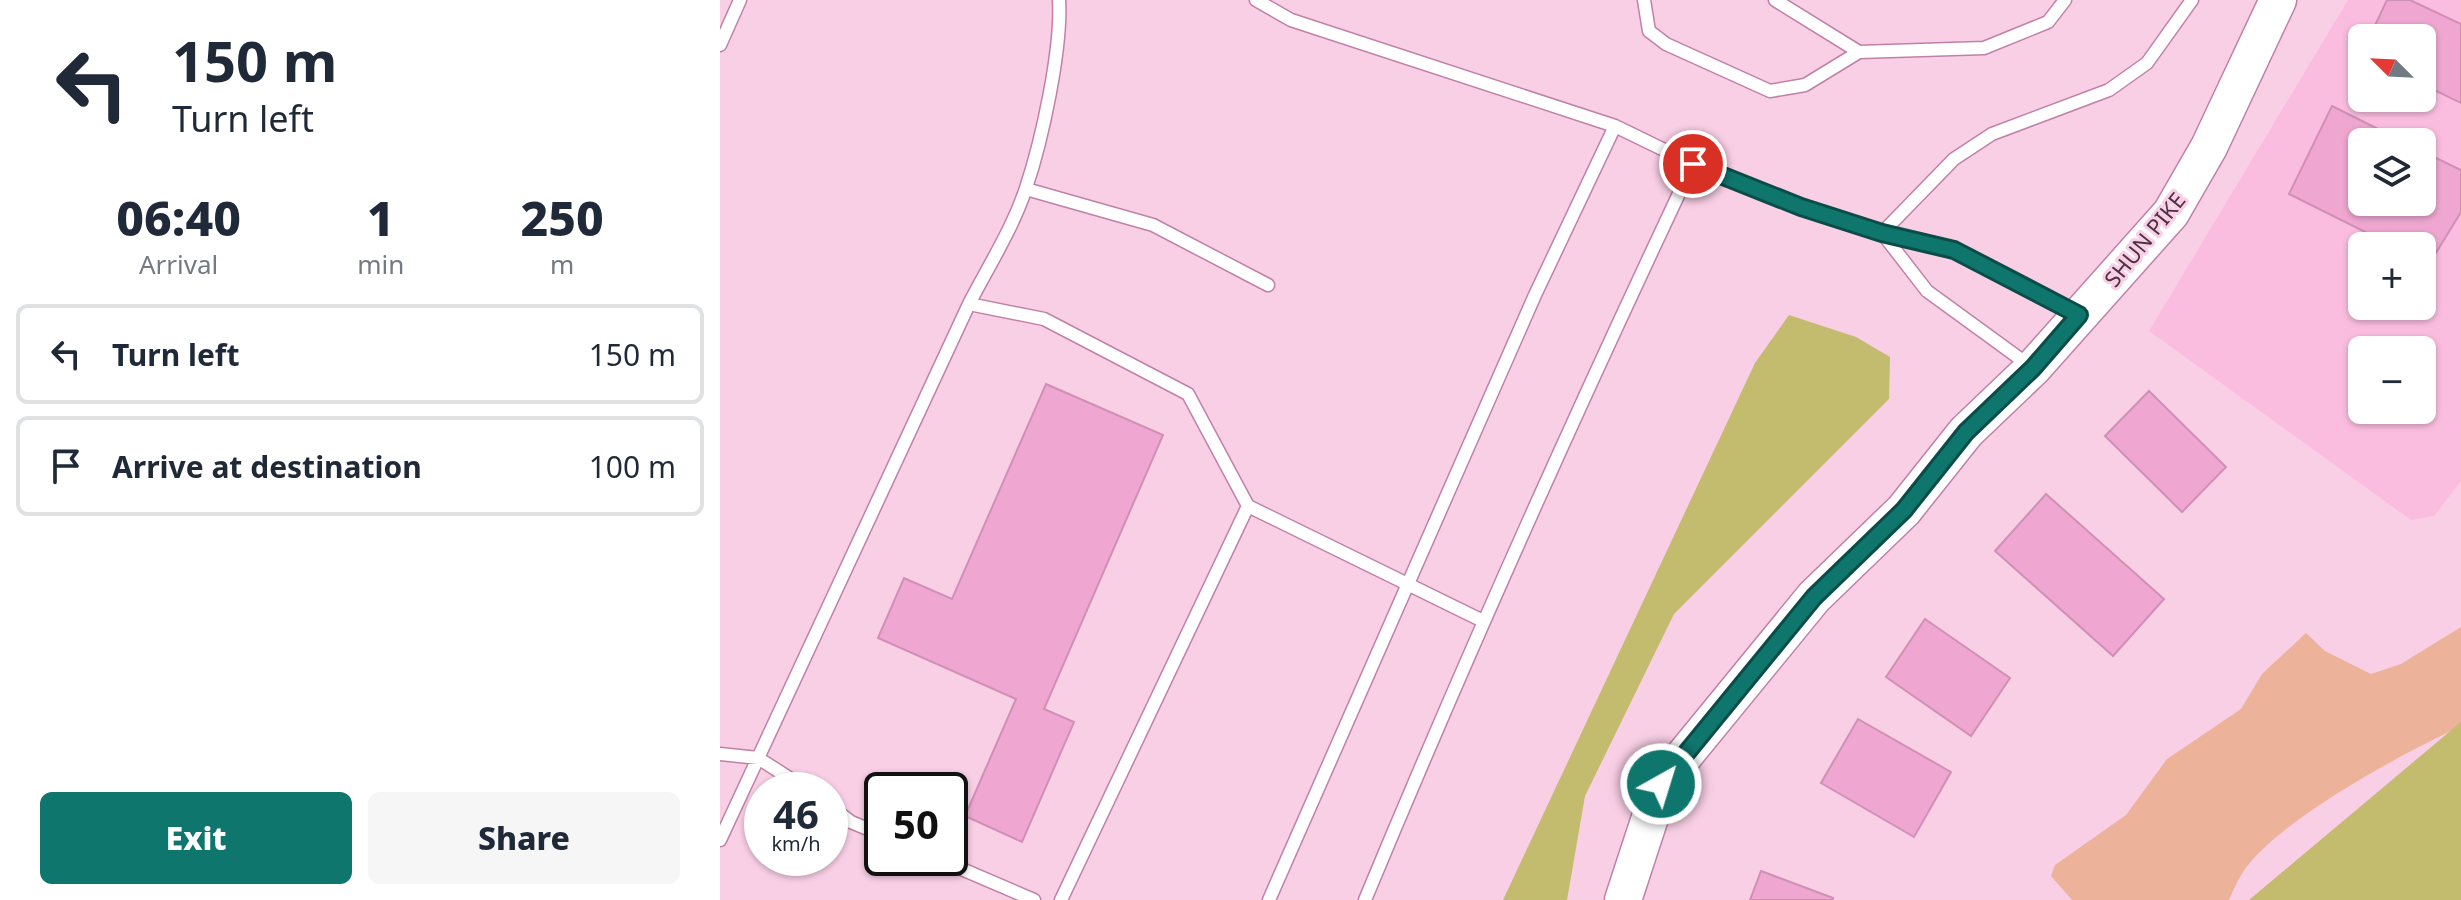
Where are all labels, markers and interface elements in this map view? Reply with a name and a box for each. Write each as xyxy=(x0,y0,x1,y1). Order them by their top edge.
text: 150 m xyxy=(172,22,337,98)
north arrow xyxy=(2348,24,2436,112)
map controls xyxy=(2348,24,2436,424)
icon: left xyxy=(40,32,144,136)
text: Turn left xyxy=(172,94,314,143)
button: layers xyxy=(2348,128,2436,216)
pin xyxy=(1659,130,1727,198)
icon: arrive xyxy=(1671,142,1715,186)
text: 06:40 xyxy=(116,185,241,250)
text: 1 xyxy=(367,185,395,250)
text: 250 xyxy=(521,185,604,250)
street label: SHUN PIKE xyxy=(2097,185,2191,293)
button: + xyxy=(2348,232,2436,320)
text: Arrival xyxy=(139,246,218,282)
text: min xyxy=(357,246,404,282)
text: m xyxy=(550,246,574,282)
icon: left xyxy=(44,332,88,376)
text: Turn left xyxy=(112,334,240,375)
text: 150 m xyxy=(589,334,676,375)
button: − xyxy=(2348,336,2436,424)
icon: arrive xyxy=(44,444,88,488)
text: Arrive at destination xyxy=(112,446,422,487)
text: 100 m xyxy=(589,446,676,487)
position arrow xyxy=(1619,742,1703,826)
speed limit sign: 50 xyxy=(864,772,968,876)
text: 46 xyxy=(773,786,819,841)
button: Exit xyxy=(40,792,352,884)
button: Share xyxy=(368,792,680,884)
text: km/h xyxy=(771,830,821,857)

